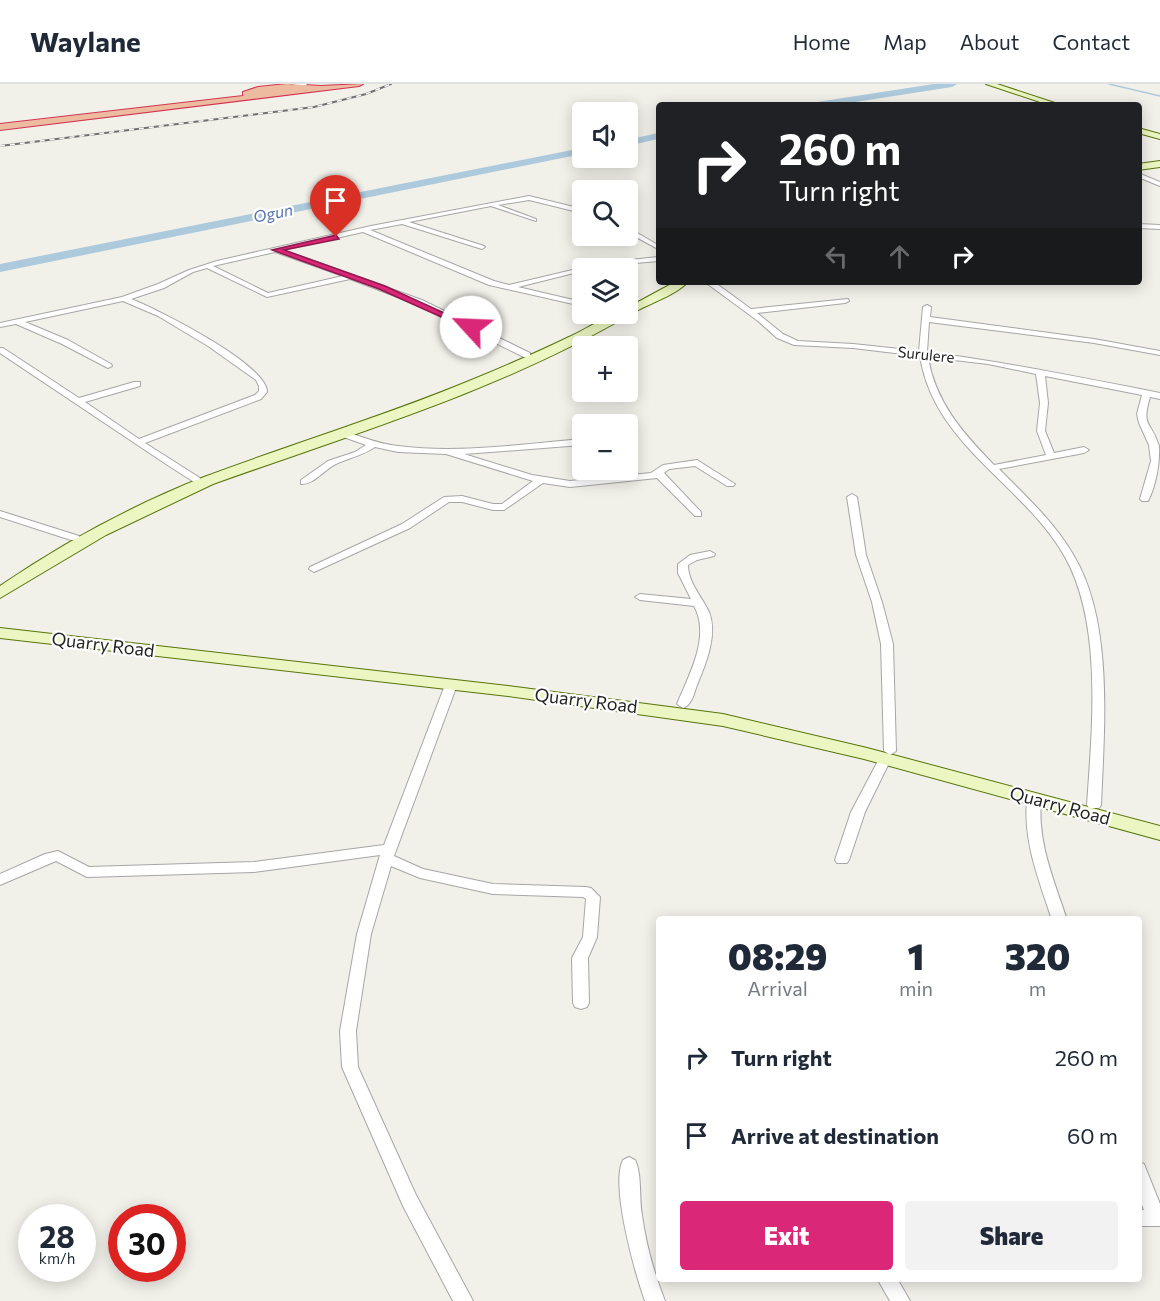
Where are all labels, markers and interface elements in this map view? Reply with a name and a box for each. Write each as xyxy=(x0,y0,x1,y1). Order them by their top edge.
text: Waylane xyxy=(30,24,141,58)
text: Home xyxy=(793,29,850,54)
text: Map xyxy=(883,29,927,54)
text: About xyxy=(960,29,1019,54)
text: Contact xyxy=(1052,29,1130,54)
map controls xyxy=(572,102,638,480)
button: sound xyxy=(572,102,638,168)
text: 260 m xyxy=(779,122,901,174)
icon: right xyxy=(680,126,758,204)
text: Turn right xyxy=(779,174,899,207)
pin xyxy=(310,175,361,237)
button: search xyxy=(572,180,638,246)
icon: arrive xyxy=(319,184,352,217)
water label: Ogun xyxy=(252,199,294,226)
icon: left xyxy=(820,240,853,273)
icon: ahead xyxy=(883,240,916,273)
icon: right xyxy=(946,240,979,273)
button: layers xyxy=(572,258,638,324)
position arrow xyxy=(439,295,503,359)
button: + xyxy=(572,336,638,402)
street label: Surulere xyxy=(897,342,955,366)
button: − xyxy=(572,414,638,480)
street label: Quarry Road xyxy=(50,627,156,661)
street label: Quarry Road xyxy=(533,683,639,717)
street label: Quarry Road xyxy=(1007,781,1113,829)
text: 08:29 xyxy=(728,933,827,977)
text: 1 xyxy=(908,933,924,977)
text: 320 xyxy=(1005,933,1070,977)
text: Arrival xyxy=(747,976,808,1000)
text: min xyxy=(899,976,933,1000)
text: m xyxy=(1029,976,1046,1000)
icon: right xyxy=(680,1041,713,1074)
text: Turn right xyxy=(731,1044,832,1071)
text: 260 m xyxy=(1055,1044,1118,1071)
icon: arrive xyxy=(680,1119,713,1152)
text: Arrive at destination xyxy=(731,1122,939,1149)
text: 60 m xyxy=(1067,1122,1118,1149)
button: Exit xyxy=(680,1201,893,1270)
button: Share xyxy=(905,1201,1118,1270)
speed limit sign: 30 xyxy=(108,1204,186,1282)
text: 28 xyxy=(39,1217,75,1254)
text: km/h xyxy=(39,1249,75,1267)

